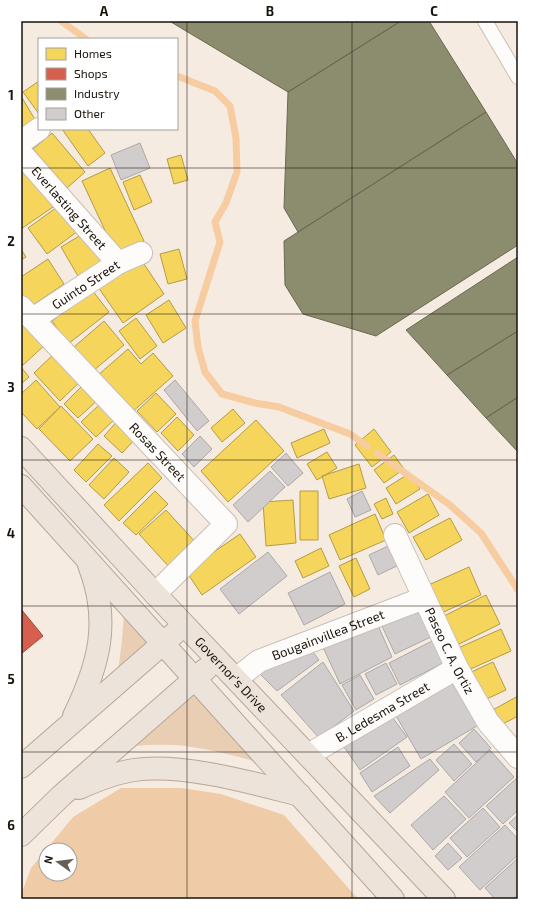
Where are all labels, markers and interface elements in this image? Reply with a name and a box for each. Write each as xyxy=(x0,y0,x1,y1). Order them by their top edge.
text: A xyxy=(100,3,109,19)
text: B xyxy=(266,3,274,19)
text: C xyxy=(430,3,438,19)
legend xyxy=(38,38,178,130)
text: Homes xyxy=(74,46,112,60)
text: Shops xyxy=(74,66,108,80)
text: Industry xyxy=(74,86,120,100)
text: 1 xyxy=(8,87,14,103)
text: Other xyxy=(74,106,105,120)
street label: Everlasting Street xyxy=(28,163,110,253)
text: 2 xyxy=(7,233,15,249)
street label: Guinto Street xyxy=(49,256,123,312)
text: 3 xyxy=(7,379,15,395)
street label: Rosas Street xyxy=(126,419,189,484)
text: 4 xyxy=(7,525,15,541)
street label: Paseo C. A. Ortiz xyxy=(422,605,478,697)
street label: Bougainvillea Street xyxy=(269,606,386,663)
street label: Governor's Drive xyxy=(192,633,271,715)
text: 5 xyxy=(7,671,15,687)
street label: B. Ledesma Street xyxy=(332,678,432,745)
text: 6 xyxy=(7,817,15,833)
north arrow xyxy=(38,842,78,882)
text: N xyxy=(41,854,55,865)

